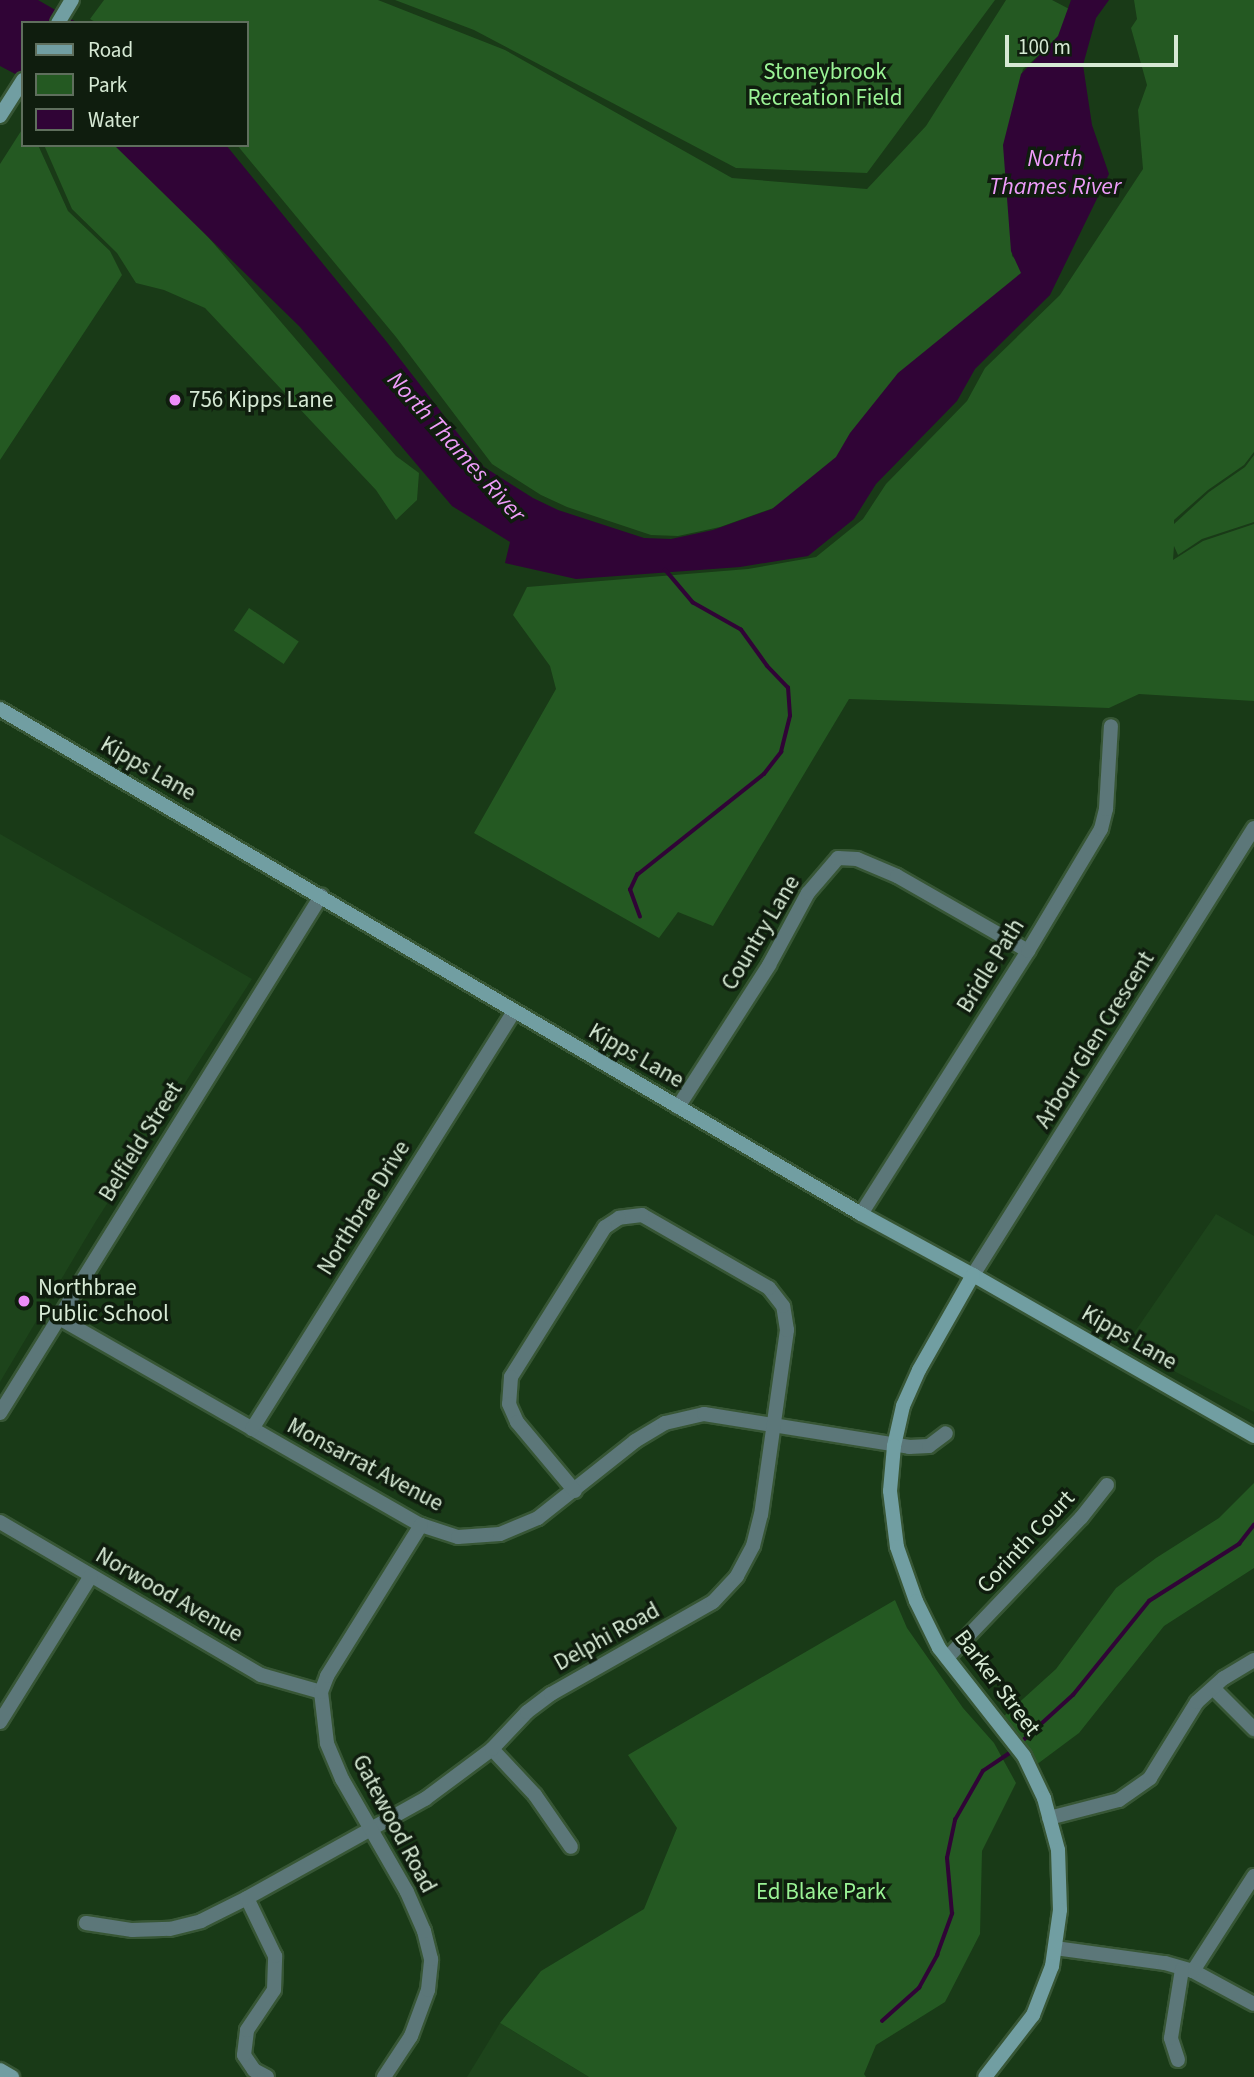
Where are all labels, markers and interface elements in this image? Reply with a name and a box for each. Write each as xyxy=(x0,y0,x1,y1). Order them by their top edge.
legend xyxy=(21,21,248,147)
scale bar xyxy=(1009,21,1182,65)
text: 100 m xyxy=(1018,32,1071,62)
text: Road xyxy=(88,35,133,65)
park label: Stoneybrook Recreation Field xyxy=(747,58,903,112)
text: Park xyxy=(88,70,127,100)
text: Water xyxy=(88,105,139,135)
water label: North Thames River xyxy=(989,145,1121,201)
water label: North Thames River xyxy=(381,366,531,528)
place label: 756 Kipps Lane xyxy=(189,386,333,414)
marker: 756 Kipps Lane xyxy=(167,392,183,408)
street label: Kipps Lane xyxy=(95,731,201,807)
street label: Country Lane xyxy=(716,871,806,995)
street label: Bridle Path xyxy=(951,914,1031,1018)
street label: Arbour Glen Crescent xyxy=(1029,947,1161,1133)
street label: Kipps Lane xyxy=(583,1018,689,1094)
street label: Belfield Street xyxy=(93,1077,189,1207)
street label: Northbrae Drive xyxy=(312,1136,416,1280)
place label: Northbrae Public School xyxy=(38,1274,169,1328)
marker: Northbrae Public School xyxy=(16,1293,32,1309)
street label: Kipps Lane xyxy=(1076,1300,1182,1376)
street label: Monsarrat Avenue xyxy=(282,1412,448,1518)
street label: Corinth Court xyxy=(971,1485,1081,1599)
street label: Norwood Avenue xyxy=(90,1542,248,1648)
street label: Delphi Road xyxy=(549,1597,665,1677)
street label: Barker Street xyxy=(948,1625,1046,1741)
street label: Gatewood Road xyxy=(346,1750,442,1898)
park label: Ed Blake Park xyxy=(756,1878,886,1906)

